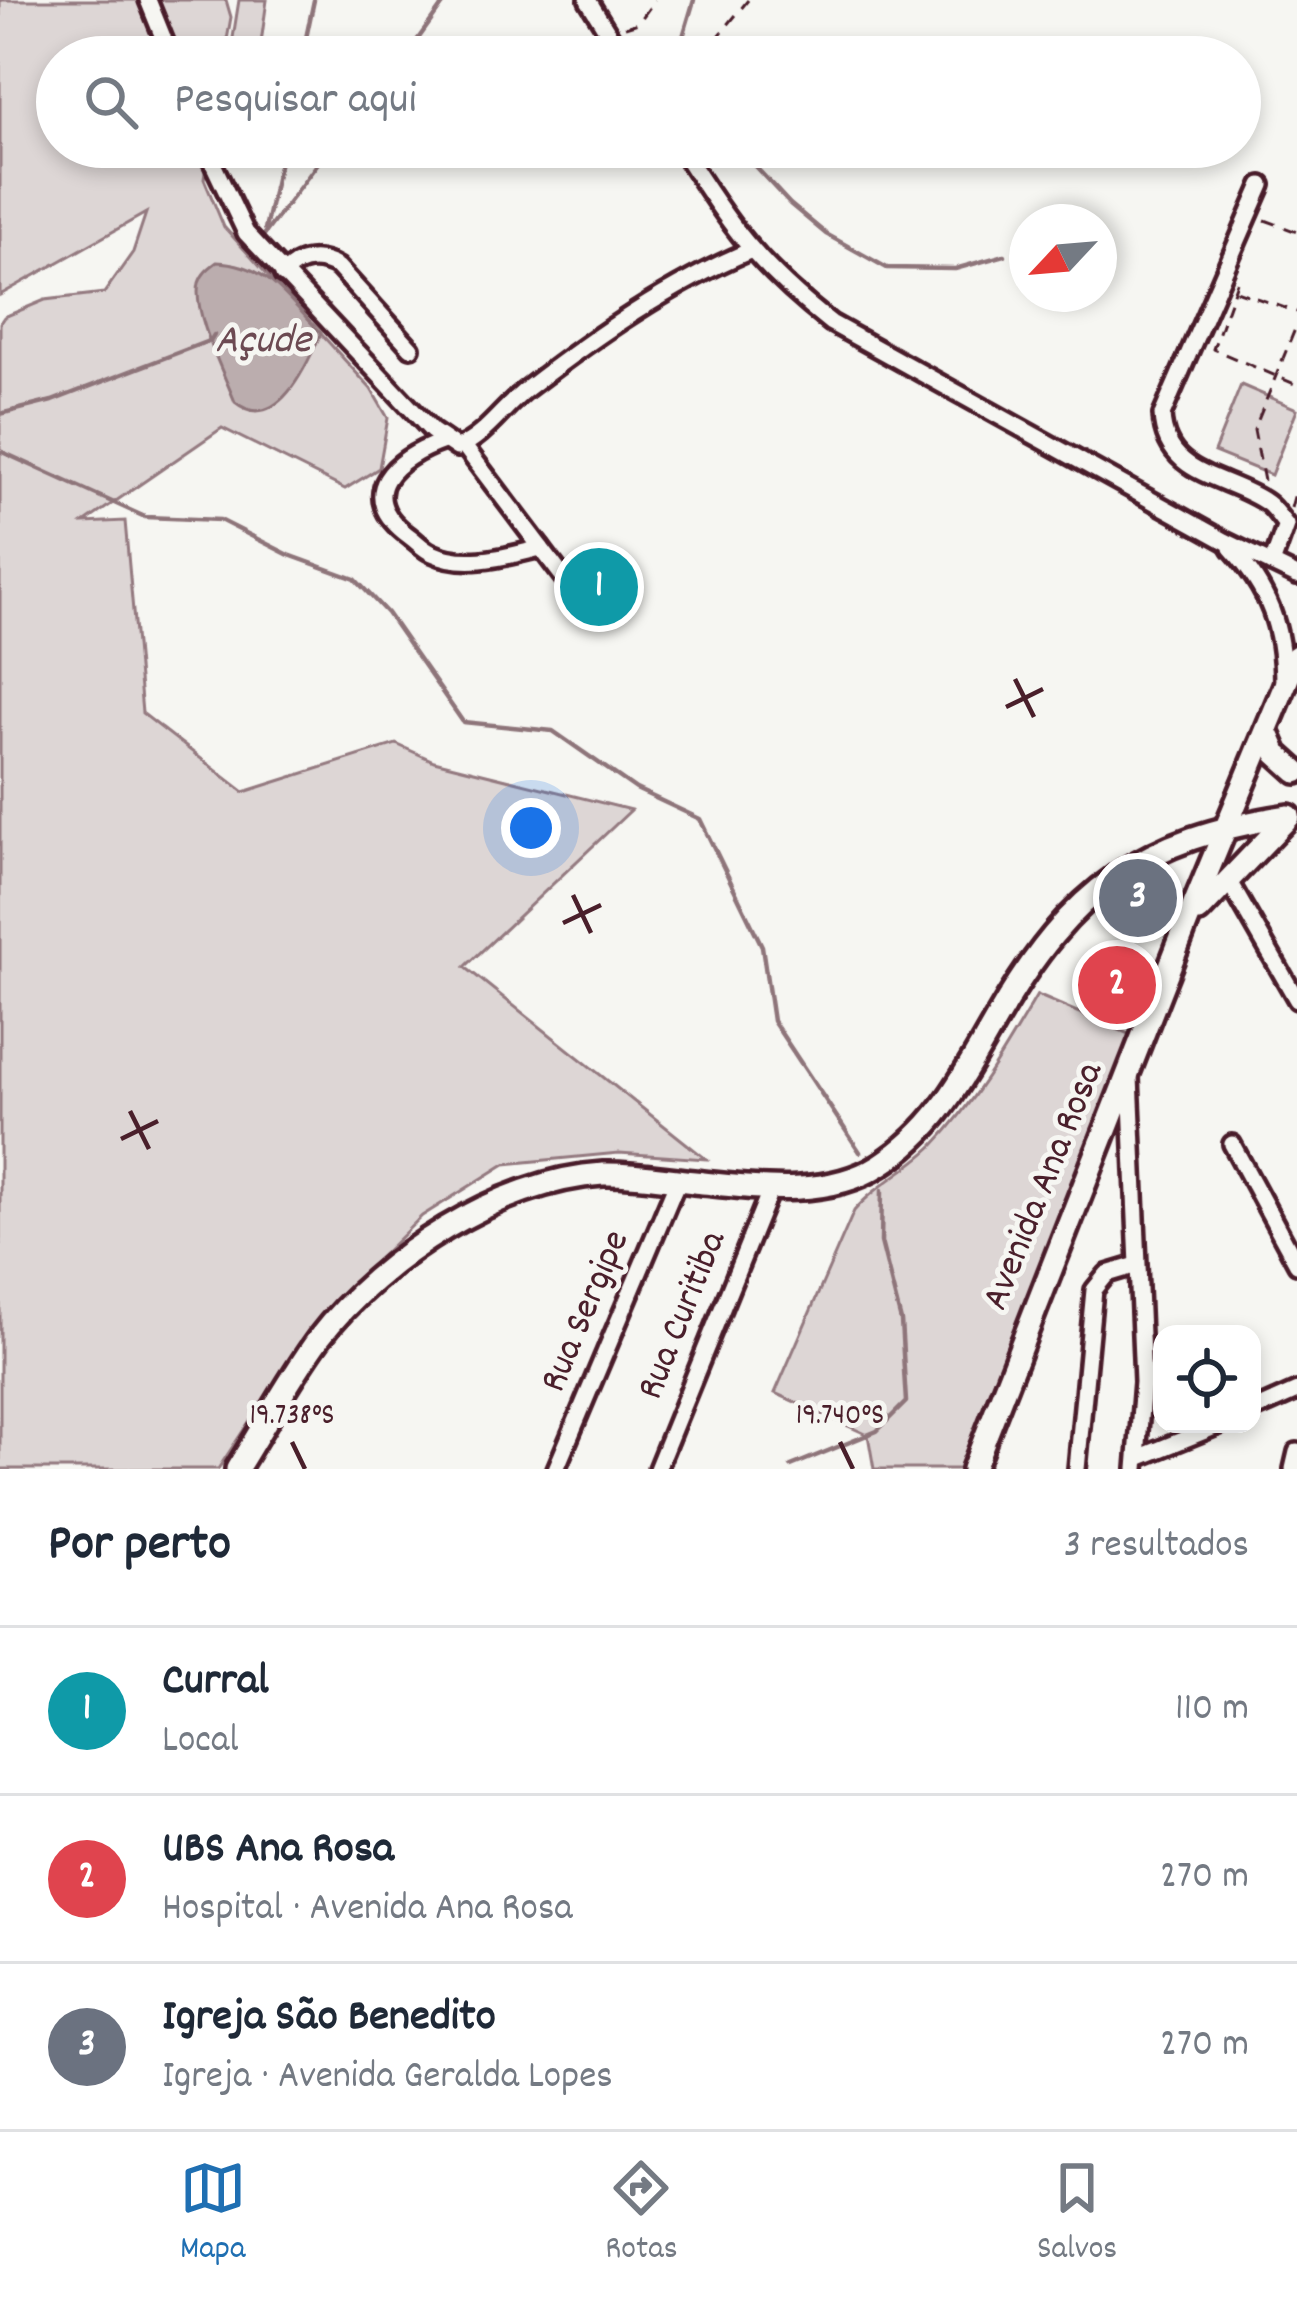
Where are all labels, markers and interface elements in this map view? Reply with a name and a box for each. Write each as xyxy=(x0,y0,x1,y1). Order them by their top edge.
search box xyxy=(36,36,1261,168)
icon: search xyxy=(78,69,144,135)
text: Pesquisar aqui xyxy=(174,70,417,134)
north arrow xyxy=(1009,204,1117,312)
water label: Açude xyxy=(215,313,314,373)
pin: 1 xyxy=(560,542,638,632)
your location xyxy=(501,798,561,858)
pin: 3 xyxy=(1099,853,1177,943)
pin: 2 xyxy=(1078,940,1156,1030)
street label: Avenida Ana Rosa xyxy=(970,1054,1120,1319)
street label: Rua Sergipe xyxy=(528,1222,646,1402)
street label: Rua Curitiba xyxy=(625,1223,743,1409)
map controls xyxy=(1153,1325,1261,1433)
button: locate xyxy=(1153,1325,1261,1433)
text: 19.738°S xyxy=(250,1396,335,1439)
text: 19.740°S xyxy=(796,1396,884,1439)
text: Por perto xyxy=(48,1511,231,1583)
text: 3 resultados xyxy=(1064,1520,1249,1575)
text: Curral xyxy=(162,1651,269,1715)
text: 1 xyxy=(83,1683,91,1738)
text: 110 m xyxy=(1175,1683,1249,1738)
text: Local xyxy=(162,1715,239,1770)
text: UBS Ana Rosa xyxy=(162,1819,394,1883)
text: 2 xyxy=(78,1851,96,1906)
text: 270 m xyxy=(1160,1851,1249,1906)
text: Hospital · Avenida Ana Rosa xyxy=(162,1883,573,1938)
text: Igreja São Benedito xyxy=(162,1987,496,2051)
text: 3 xyxy=(78,2019,96,2074)
text: 270 m xyxy=(1160,2019,1249,2074)
text: Igreja · Avenida Geralda Lopes xyxy=(162,2051,613,2106)
tab: Mapa xyxy=(180,2155,246,2274)
tab: Rotas xyxy=(605,2155,678,2274)
tab: Salvos xyxy=(1037,2155,1117,2274)

